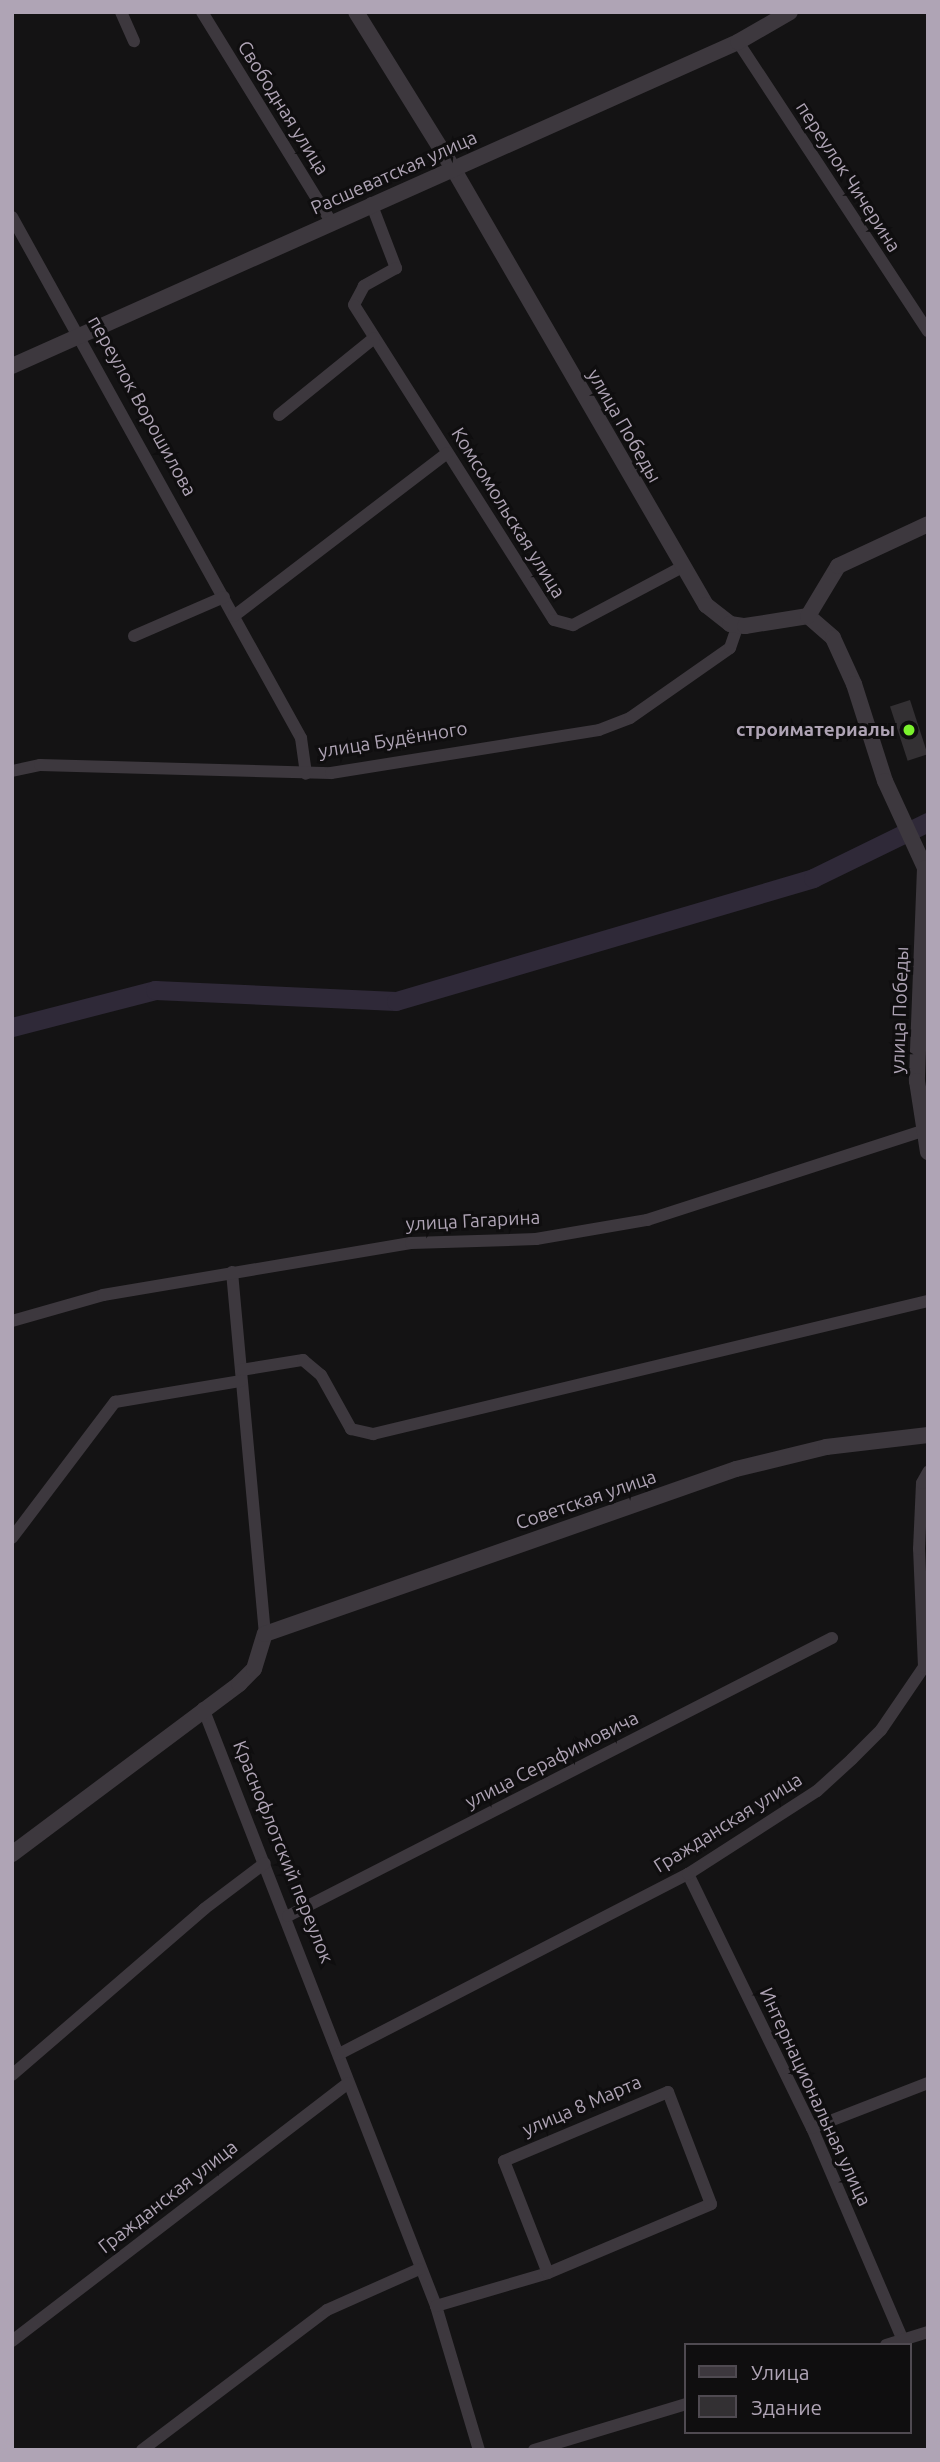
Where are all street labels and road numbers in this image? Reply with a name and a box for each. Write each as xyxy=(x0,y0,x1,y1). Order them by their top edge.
street label: Свободная улица xyxy=(233,37,333,179)
street label: переулок Чичерина xyxy=(791,97,905,257)
street label: Расшеватская улица xyxy=(307,126,481,220)
street label: переулок Ворошилова xyxy=(83,312,201,500)
street label: улица Победы xyxy=(582,365,666,487)
street label: Комсомольская улица xyxy=(446,423,570,603)
street label: улица Будённого xyxy=(317,717,469,763)
street label: улица Победы xyxy=(886,946,914,1074)
street label: улица Гагарина xyxy=(405,1206,541,1236)
street label: Советская улица xyxy=(513,1465,659,1535)
street label: улица Серафимовича xyxy=(462,1706,642,1814)
street label: Краснофлотский переулок xyxy=(228,1737,338,1967)
street label: Гражданская улица xyxy=(650,1768,806,1878)
street label: Интернациональная улица xyxy=(754,1984,876,2210)
street label: улица 8 Марта xyxy=(519,2071,645,2141)
street label: Гражданская улица xyxy=(94,2136,242,2258)

